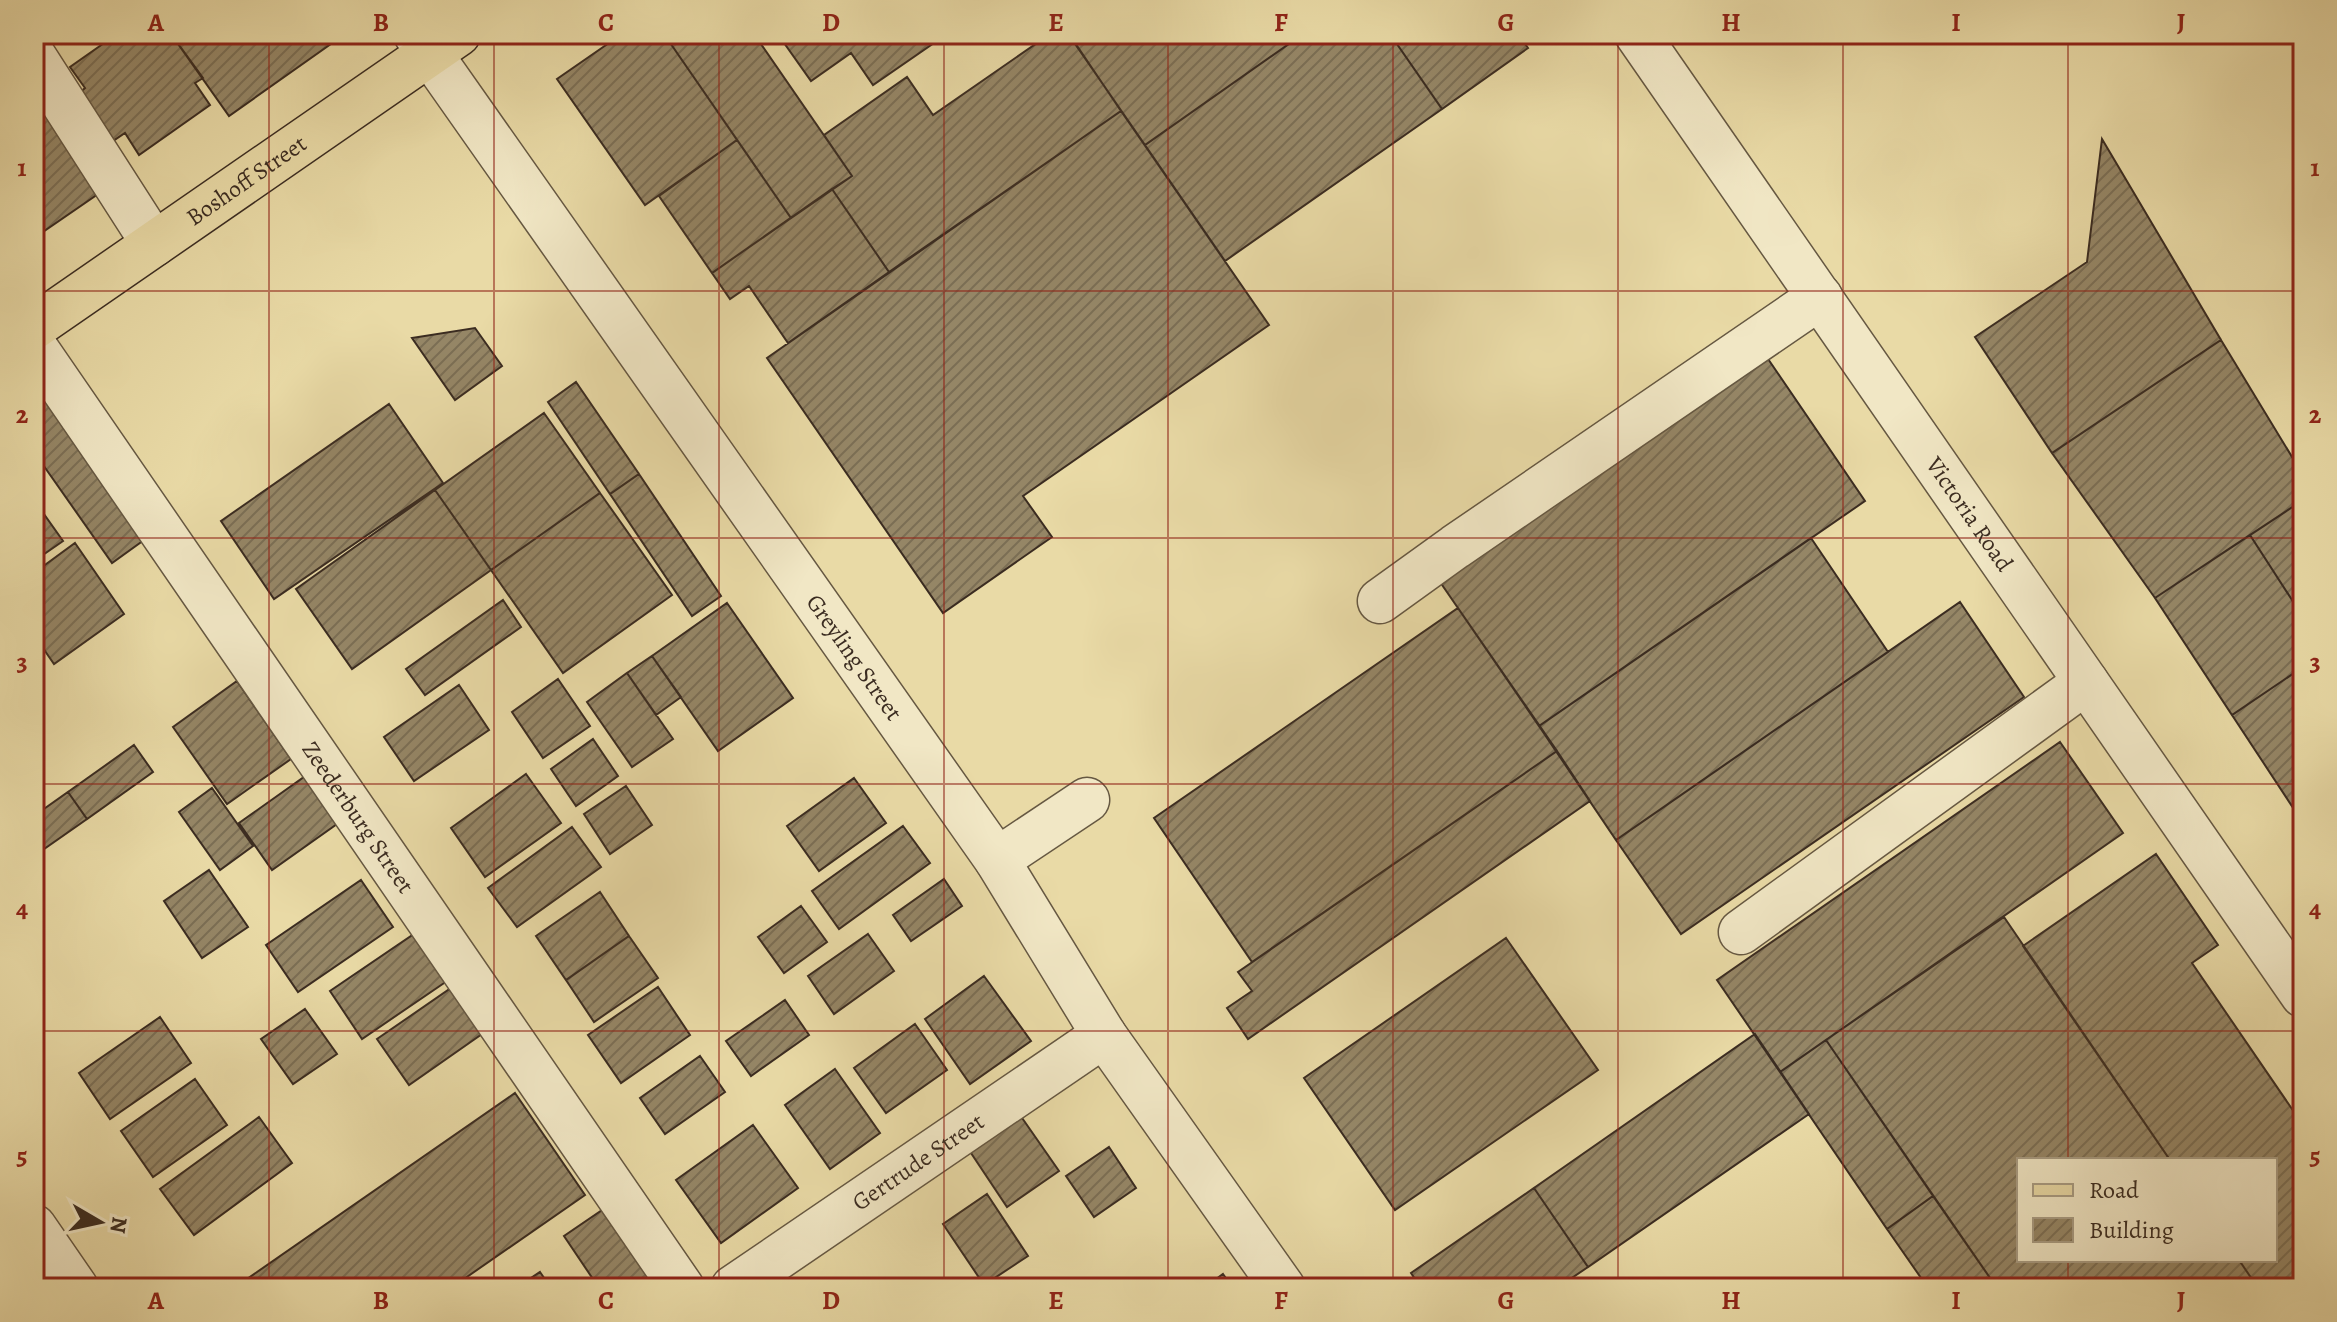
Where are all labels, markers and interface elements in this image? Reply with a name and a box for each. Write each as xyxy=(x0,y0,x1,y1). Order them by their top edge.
text: A xyxy=(147,5,165,40)
text: B xyxy=(373,5,389,40)
text: C xyxy=(598,5,614,40)
text: D xyxy=(822,5,840,40)
text: E xyxy=(1048,5,1064,40)
text: F xyxy=(1274,5,1288,40)
text: G xyxy=(1497,5,1515,40)
text: H xyxy=(1721,5,1741,40)
text: I xyxy=(1951,5,1961,40)
text: J xyxy=(2177,5,2185,40)
street label: Boshoff Street xyxy=(180,127,313,233)
text: 1 xyxy=(17,150,27,185)
text: 1 xyxy=(2310,150,2320,185)
text: 2 xyxy=(16,397,29,432)
text: 2 xyxy=(2309,397,2322,432)
street label: Victoria Road xyxy=(1918,450,2021,578)
street label: Greyling Street xyxy=(799,588,910,727)
text: 3 xyxy=(16,644,28,679)
text: 3 xyxy=(2309,644,2321,679)
street label: Zeederburg Street xyxy=(295,735,422,900)
text: 4 xyxy=(16,891,28,926)
text: 4 xyxy=(2309,891,2321,926)
street label: Gertrude Street xyxy=(846,1105,990,1218)
text: 5 xyxy=(16,1138,28,1173)
text: 5 xyxy=(2309,1138,2321,1173)
legend xyxy=(2017,1158,2277,1262)
text: Road xyxy=(2089,1174,2139,1206)
north arrow xyxy=(60,1182,140,1262)
text: Building xyxy=(2089,1214,2174,1246)
text: N xyxy=(103,1215,135,1235)
text: A xyxy=(147,1283,165,1318)
text: B xyxy=(373,1283,389,1318)
text: C xyxy=(598,1283,614,1318)
text: D xyxy=(822,1283,840,1318)
text: E xyxy=(1048,1283,1064,1318)
text: F xyxy=(1274,1283,1288,1318)
text: G xyxy=(1497,1283,1515,1318)
text: H xyxy=(1721,1283,1741,1318)
text: I xyxy=(1951,1283,1961,1318)
text: J xyxy=(2177,1283,2185,1318)

